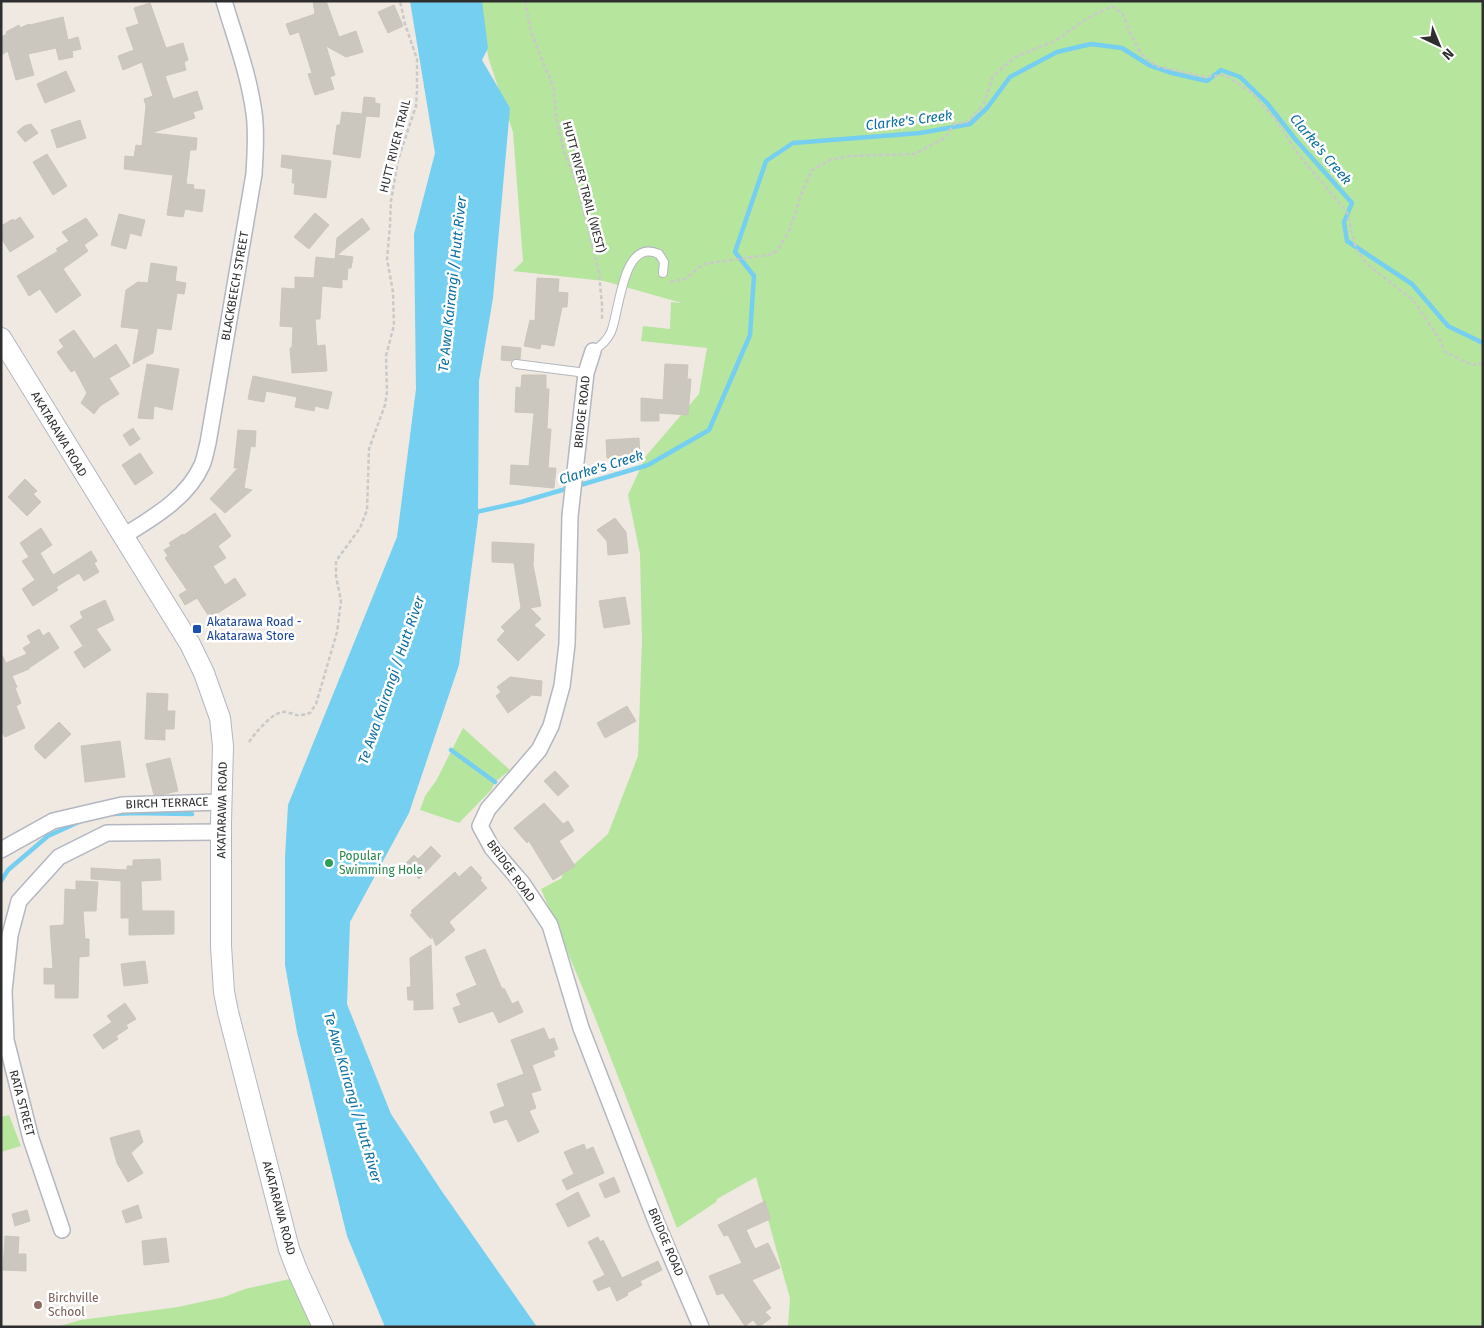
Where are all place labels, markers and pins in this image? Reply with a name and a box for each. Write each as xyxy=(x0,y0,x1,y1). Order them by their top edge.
place label: Akatarawa Road - Akatarawa Store xyxy=(207,615,302,643)
marker: Akatarawa Road - Akatarawa Store xyxy=(191,623,203,635)
place label: Popular Swimming Hole xyxy=(339,849,423,877)
marker: Popular Swimming Hole xyxy=(323,857,335,869)
place label: Birchville School xyxy=(48,1291,98,1319)
marker: Birchville School xyxy=(32,1299,44,1311)

